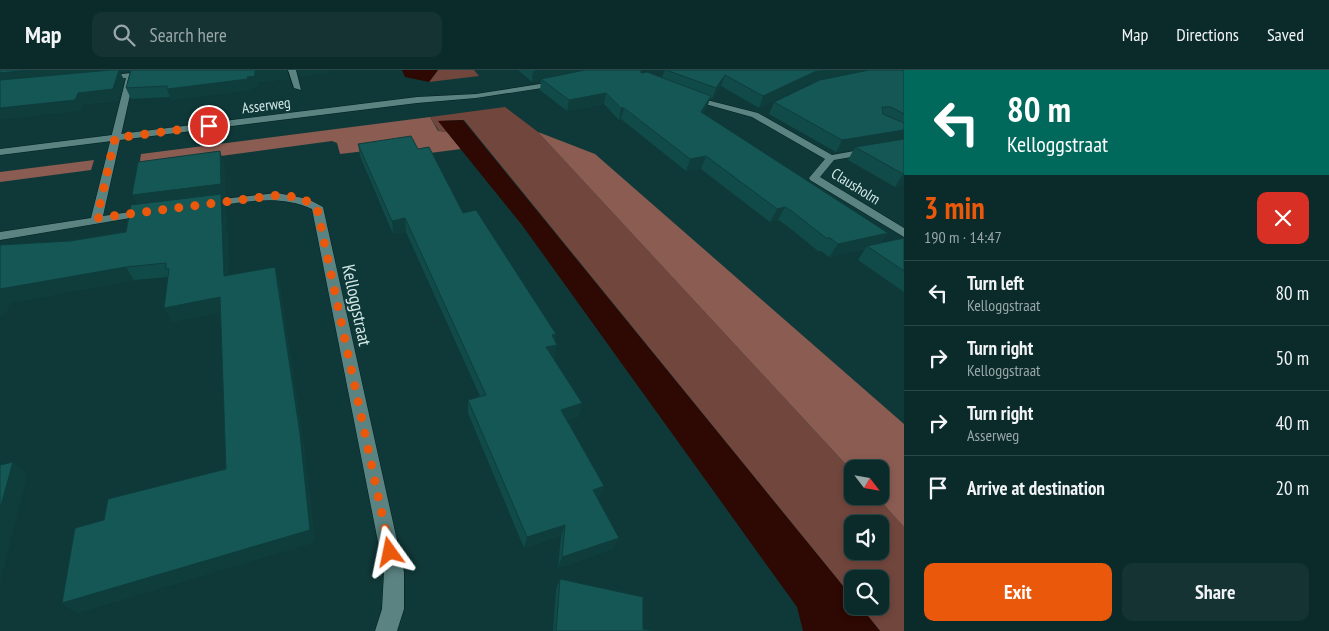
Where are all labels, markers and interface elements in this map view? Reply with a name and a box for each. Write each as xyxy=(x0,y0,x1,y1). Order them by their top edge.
search box xyxy=(92,12,442,57)
text: Map xyxy=(25,19,62,50)
icon: search xyxy=(110,21,138,49)
text: Search here xyxy=(150,23,227,47)
text: Map xyxy=(1122,23,1148,46)
text: Directions xyxy=(1176,23,1239,46)
text: Saved xyxy=(1267,23,1304,46)
text: 80 m xyxy=(1007,86,1071,132)
icon: left xyxy=(924,90,989,155)
street label: Asserweg xyxy=(241,93,291,117)
pin xyxy=(188,105,230,147)
icon: arrive xyxy=(195,112,223,140)
text: Kelloggstraat xyxy=(1007,130,1108,158)
street label: Clausholm xyxy=(828,164,884,208)
text: 3 min xyxy=(924,188,985,227)
button: close xyxy=(1257,192,1309,244)
text: 190 m · 14:47 xyxy=(924,227,1002,247)
street label: Kelloggstraat xyxy=(337,262,377,348)
text: Turn left xyxy=(967,271,1024,295)
icon: left xyxy=(924,279,952,307)
text: 80 m xyxy=(1276,281,1309,305)
text: Kelloggstraat xyxy=(967,295,1040,315)
text: Turn right xyxy=(967,336,1033,360)
icon: right xyxy=(924,344,952,372)
text: 50 m xyxy=(1276,346,1309,370)
text: Kelloggstraat xyxy=(967,360,1040,380)
text: Turn right xyxy=(967,401,1033,425)
icon: right xyxy=(924,409,952,437)
text: 40 m xyxy=(1276,411,1309,435)
text: Asserweg xyxy=(967,425,1019,445)
north arrow xyxy=(844,460,889,505)
map controls xyxy=(844,460,889,615)
icon: arrive xyxy=(924,474,952,502)
text: Arrive at destination xyxy=(967,476,1105,500)
text: 20 m xyxy=(1276,476,1309,500)
button: sound xyxy=(844,515,889,560)
position arrow xyxy=(363,525,415,577)
button: Exit xyxy=(924,563,1112,621)
button: Share xyxy=(1122,563,1309,621)
button: search xyxy=(844,570,889,615)

